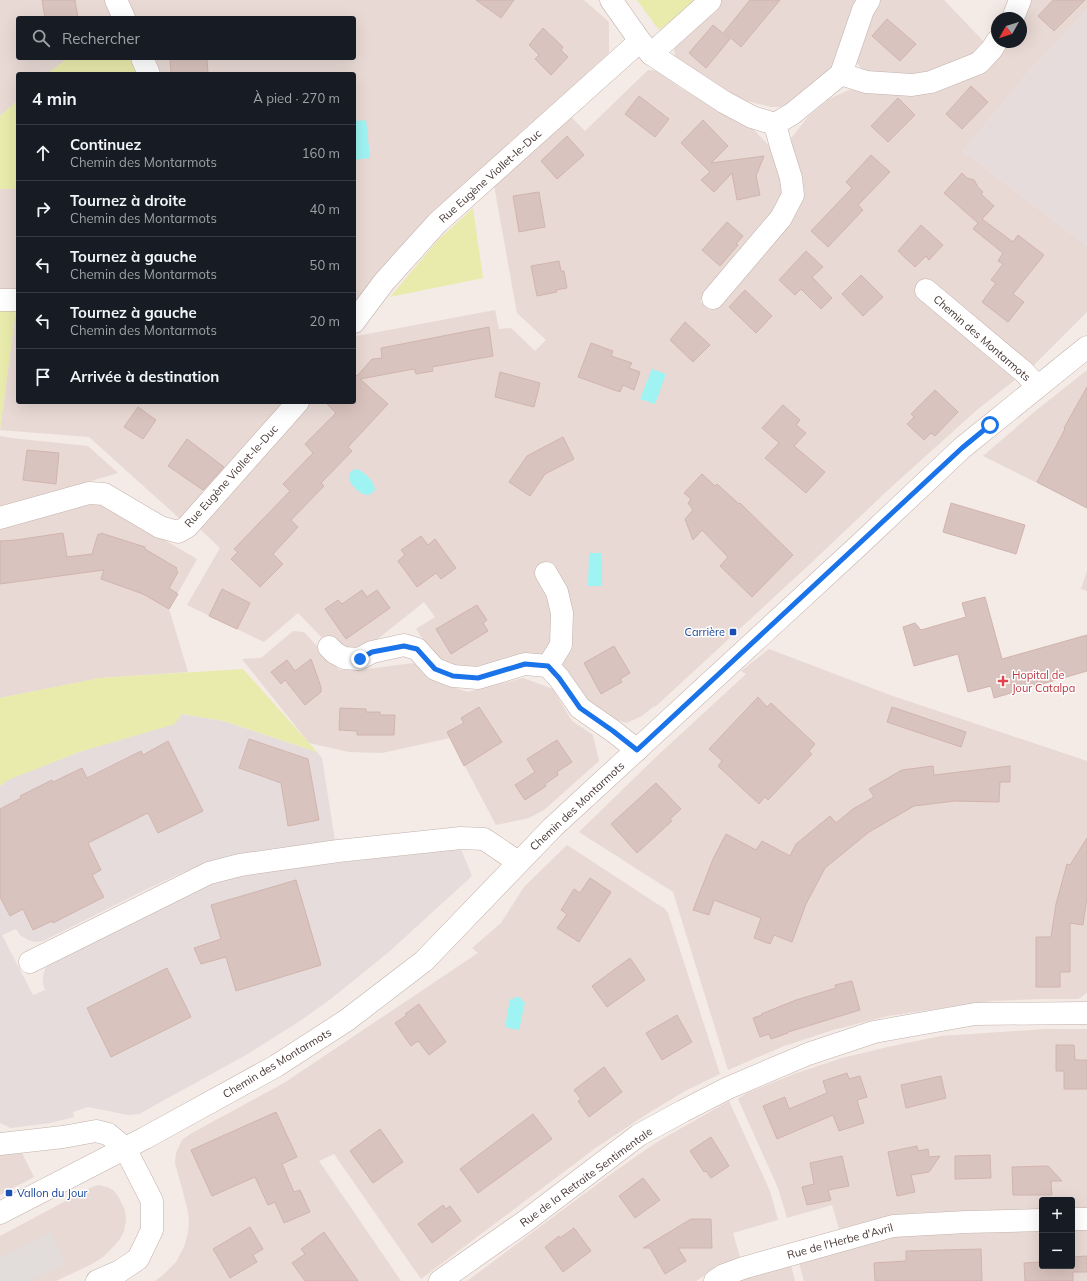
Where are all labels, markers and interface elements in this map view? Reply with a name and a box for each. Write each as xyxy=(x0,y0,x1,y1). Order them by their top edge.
north arrow xyxy=(991,12,1027,48)
search box xyxy=(16,16,356,60)
icon: search xyxy=(30,27,52,49)
text: Rechercher xyxy=(62,29,140,48)
text: 4 min xyxy=(32,88,77,109)
text: À pied · 270 m xyxy=(253,90,340,106)
street label: Rue Eugène Viollet-le-Duc xyxy=(436,126,545,226)
text: Continuez xyxy=(70,135,141,154)
icon: ahead xyxy=(32,142,54,164)
text: 160 m xyxy=(302,145,340,161)
text: Chemin des Montarmots xyxy=(70,154,217,170)
text: Tournez à droite xyxy=(70,191,186,210)
icon: right xyxy=(32,198,54,220)
text: 40 m xyxy=(310,201,340,217)
text: Chemin des Montarmots xyxy=(70,210,217,226)
text: Tournez à gauche xyxy=(70,247,197,266)
icon: left xyxy=(32,254,54,276)
text: 50 m xyxy=(310,257,340,273)
text: Chemin des Montarmots xyxy=(70,266,217,282)
street label: Chemin des Montarmots xyxy=(931,292,1033,384)
text: Tournez à gauche xyxy=(70,303,197,322)
icon: left xyxy=(32,310,54,332)
text: 20 m xyxy=(310,313,340,329)
text: Chemin des Montarmots xyxy=(70,322,217,338)
icon: arrive xyxy=(32,366,54,388)
text: Arrivée à destination xyxy=(70,367,219,386)
route start xyxy=(981,416,999,434)
street label: Rue Eugène Viollet-le-Duc xyxy=(181,421,281,530)
place label: Carrière xyxy=(685,625,725,639)
marker: Carrière xyxy=(728,627,738,637)
route end xyxy=(351,650,369,668)
place label: Hopital de Jour Catalpa xyxy=(1012,668,1075,695)
marker: Hopital de Jour Catalpa xyxy=(997,675,1009,687)
street label: Chemin des Montarmots xyxy=(527,759,627,853)
street label: Chemin des Montarmots xyxy=(220,1025,334,1101)
street label: Rue de la Retraite Sentimentale xyxy=(517,1124,655,1230)
place label: Vallon du Jour xyxy=(17,1186,88,1200)
marker: Vallon du Jour xyxy=(4,1188,14,1198)
map controls xyxy=(1039,1197,1075,1269)
button: + xyxy=(1039,1197,1075,1233)
street label: Rue de l'Herbe d'Avril xyxy=(786,1220,894,1262)
button: − xyxy=(1039,1233,1075,1269)

